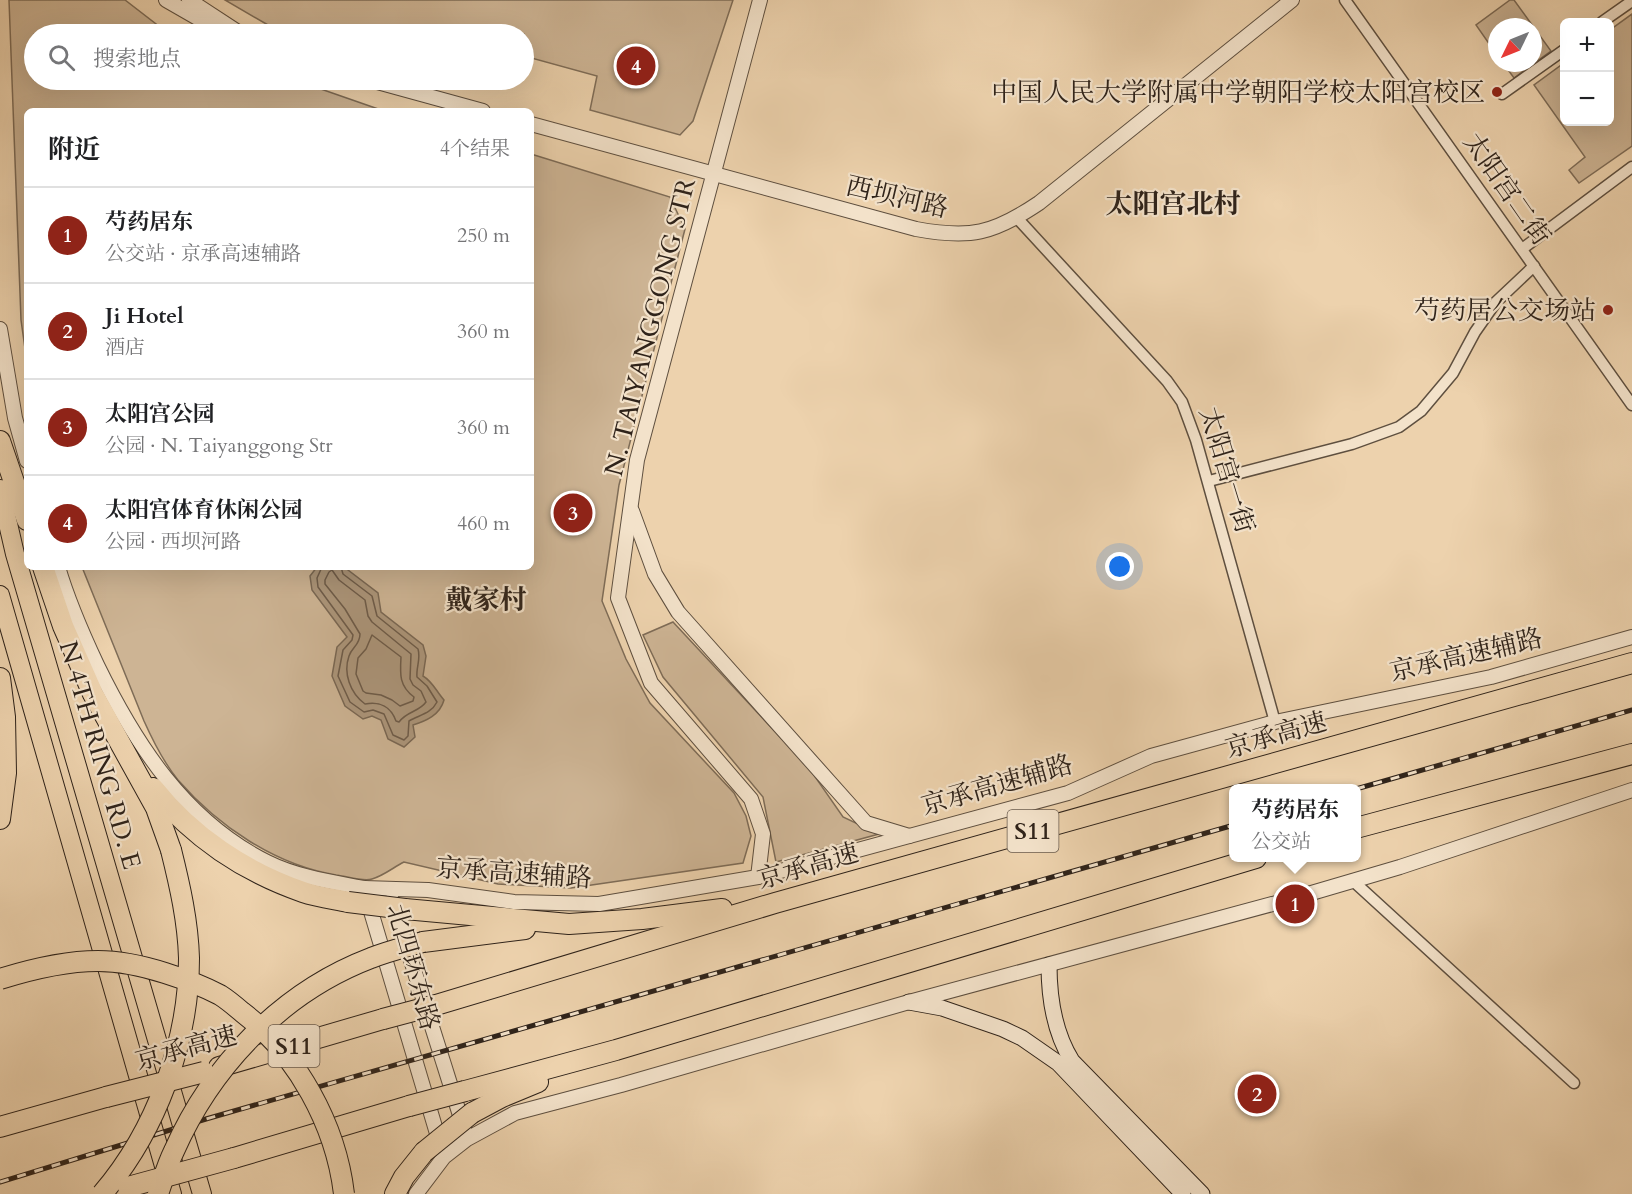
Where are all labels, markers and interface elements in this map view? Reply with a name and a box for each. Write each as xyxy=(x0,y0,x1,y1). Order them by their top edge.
north arrow xyxy=(1488,18,1542,72)
map controls xyxy=(1560,18,1614,126)
button: + xyxy=(1560,18,1614,72)
search box xyxy=(24,24,534,90)
icon: search xyxy=(45,41,78,74)
text: 搜索地点 xyxy=(93,44,181,74)
pin: 4 xyxy=(616,44,656,88)
button: − xyxy=(1560,72,1614,126)
place label: 中国人民大学附属中学朝阳学校太阳宫校区 xyxy=(991,75,1485,110)
marker: 中国人民大学附属中学朝阳学校太阳宫校区 xyxy=(1490,85,1504,99)
street label: 太阳宫二街 xyxy=(1455,126,1559,252)
text: 附近 xyxy=(48,132,100,167)
text: 4个结果 xyxy=(440,135,510,162)
street label: 西坝河路 xyxy=(842,168,952,226)
street label: N. TAIYANGGONG STR xyxy=(596,174,704,480)
district label: 太阳宫北村 xyxy=(1106,186,1241,223)
text: 芍药居东 xyxy=(105,207,193,237)
text: 1 xyxy=(62,222,73,249)
text: 250 m xyxy=(457,222,510,249)
text: 公交站 · 京承高速辅路 xyxy=(105,240,301,267)
place label: 芍药居公交场站 xyxy=(1414,293,1596,328)
text: Ji Hotel xyxy=(105,301,184,331)
marker: 芍药居公交场站 xyxy=(1601,303,1615,317)
text: 2 xyxy=(62,318,73,345)
text: 360 m xyxy=(457,318,510,345)
text: 酒店 xyxy=(105,334,145,361)
text: 太阳宫公园 xyxy=(105,399,215,429)
street label: 太阳宫一街 xyxy=(1191,403,1263,537)
text: 3 xyxy=(62,414,73,441)
text: 360 m xyxy=(457,414,510,441)
text: 公园 · N. Taiyanggong Str xyxy=(105,432,333,459)
pin: 3 xyxy=(554,490,592,536)
text: 太阳宫体育休闲公园 xyxy=(105,495,303,525)
text: 4 xyxy=(62,510,73,537)
text: 460 m xyxy=(457,510,510,537)
text: 公园 · 西坝河路 xyxy=(105,528,241,555)
your location xyxy=(1105,552,1134,581)
district label: 戴家村 xyxy=(446,582,527,619)
street label: 京承高速辅路 xyxy=(1386,620,1546,690)
street label: N 4TH RING RD. E xyxy=(51,637,149,873)
street label: 京承高速 xyxy=(1221,704,1331,766)
street label: 京承高速辅路 xyxy=(917,747,1077,823)
popup xyxy=(1229,784,1361,862)
text: 芍药居东 xyxy=(1251,795,1339,825)
road number: S11 xyxy=(1008,810,1058,852)
text: 公交站 xyxy=(1251,828,1311,855)
street label: 京承高速 xyxy=(753,835,863,897)
street label: 京承高速辅路 xyxy=(435,850,593,896)
pin: 1 xyxy=(1276,882,1314,926)
street label: 北四环东路 xyxy=(378,900,448,1034)
street label: 京承高速 xyxy=(131,1018,241,1078)
road number: S11 xyxy=(268,1025,320,1067)
pin: 2 xyxy=(1238,1072,1276,1116)

